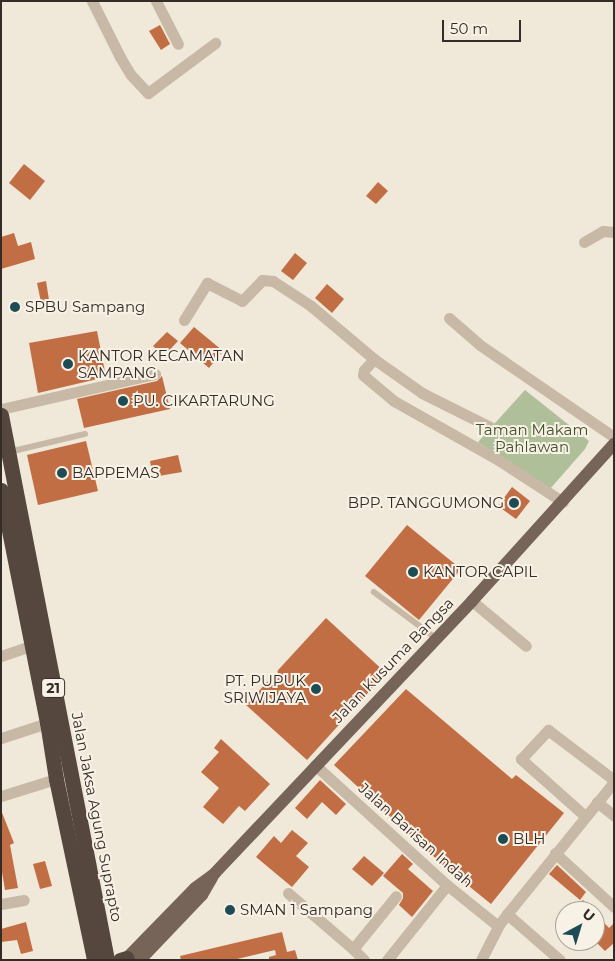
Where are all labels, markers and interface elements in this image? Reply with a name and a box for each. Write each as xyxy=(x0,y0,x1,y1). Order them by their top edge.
scale bar xyxy=(445,10,524,42)
text: 50 m xyxy=(450,19,488,38)
place label: SPBU Sampang xyxy=(25,298,145,316)
marker: SPBU Sampang xyxy=(9,301,21,313)
place label: KANTOR KECAMATAN SAMPANG xyxy=(78,346,244,381)
marker: KANTOR KECAMATAN SAMPANG xyxy=(62,358,74,370)
place label: PU. CIKARTARUNG xyxy=(133,392,275,410)
marker: PU. CIKARTARUNG xyxy=(117,395,129,407)
park label: Taman Makam Pahlawan xyxy=(476,420,588,455)
place label: BAPPEMAS xyxy=(72,464,160,482)
marker: BAPPEMAS xyxy=(56,467,68,479)
place label: BPP. TANGGUMONG xyxy=(348,494,504,512)
marker: BPP. TANGGUMONG xyxy=(508,497,520,509)
place label: KANTOR CAPIL xyxy=(423,563,537,581)
marker: KANTOR CAPIL xyxy=(407,566,419,578)
street label: Jalan Kusuma Bangsa xyxy=(329,594,457,726)
place label: PT. PUPUK SRIWIJAYA xyxy=(224,671,306,706)
road number: 21 xyxy=(40,676,66,700)
marker: PT. PUPUK SRIWIJAYA xyxy=(310,683,322,695)
street label: Jalan Jaksa Agung Suprapto xyxy=(68,711,126,923)
street label: Jalan Barisan Indah xyxy=(355,779,477,891)
place label: BLH xyxy=(513,830,545,848)
marker: BLH xyxy=(497,833,509,845)
place label: SMAN 1 Sampang xyxy=(240,901,373,919)
north arrow xyxy=(555,901,605,951)
marker: SMAN 1 Sampang xyxy=(224,904,236,916)
text: U xyxy=(579,905,599,926)

